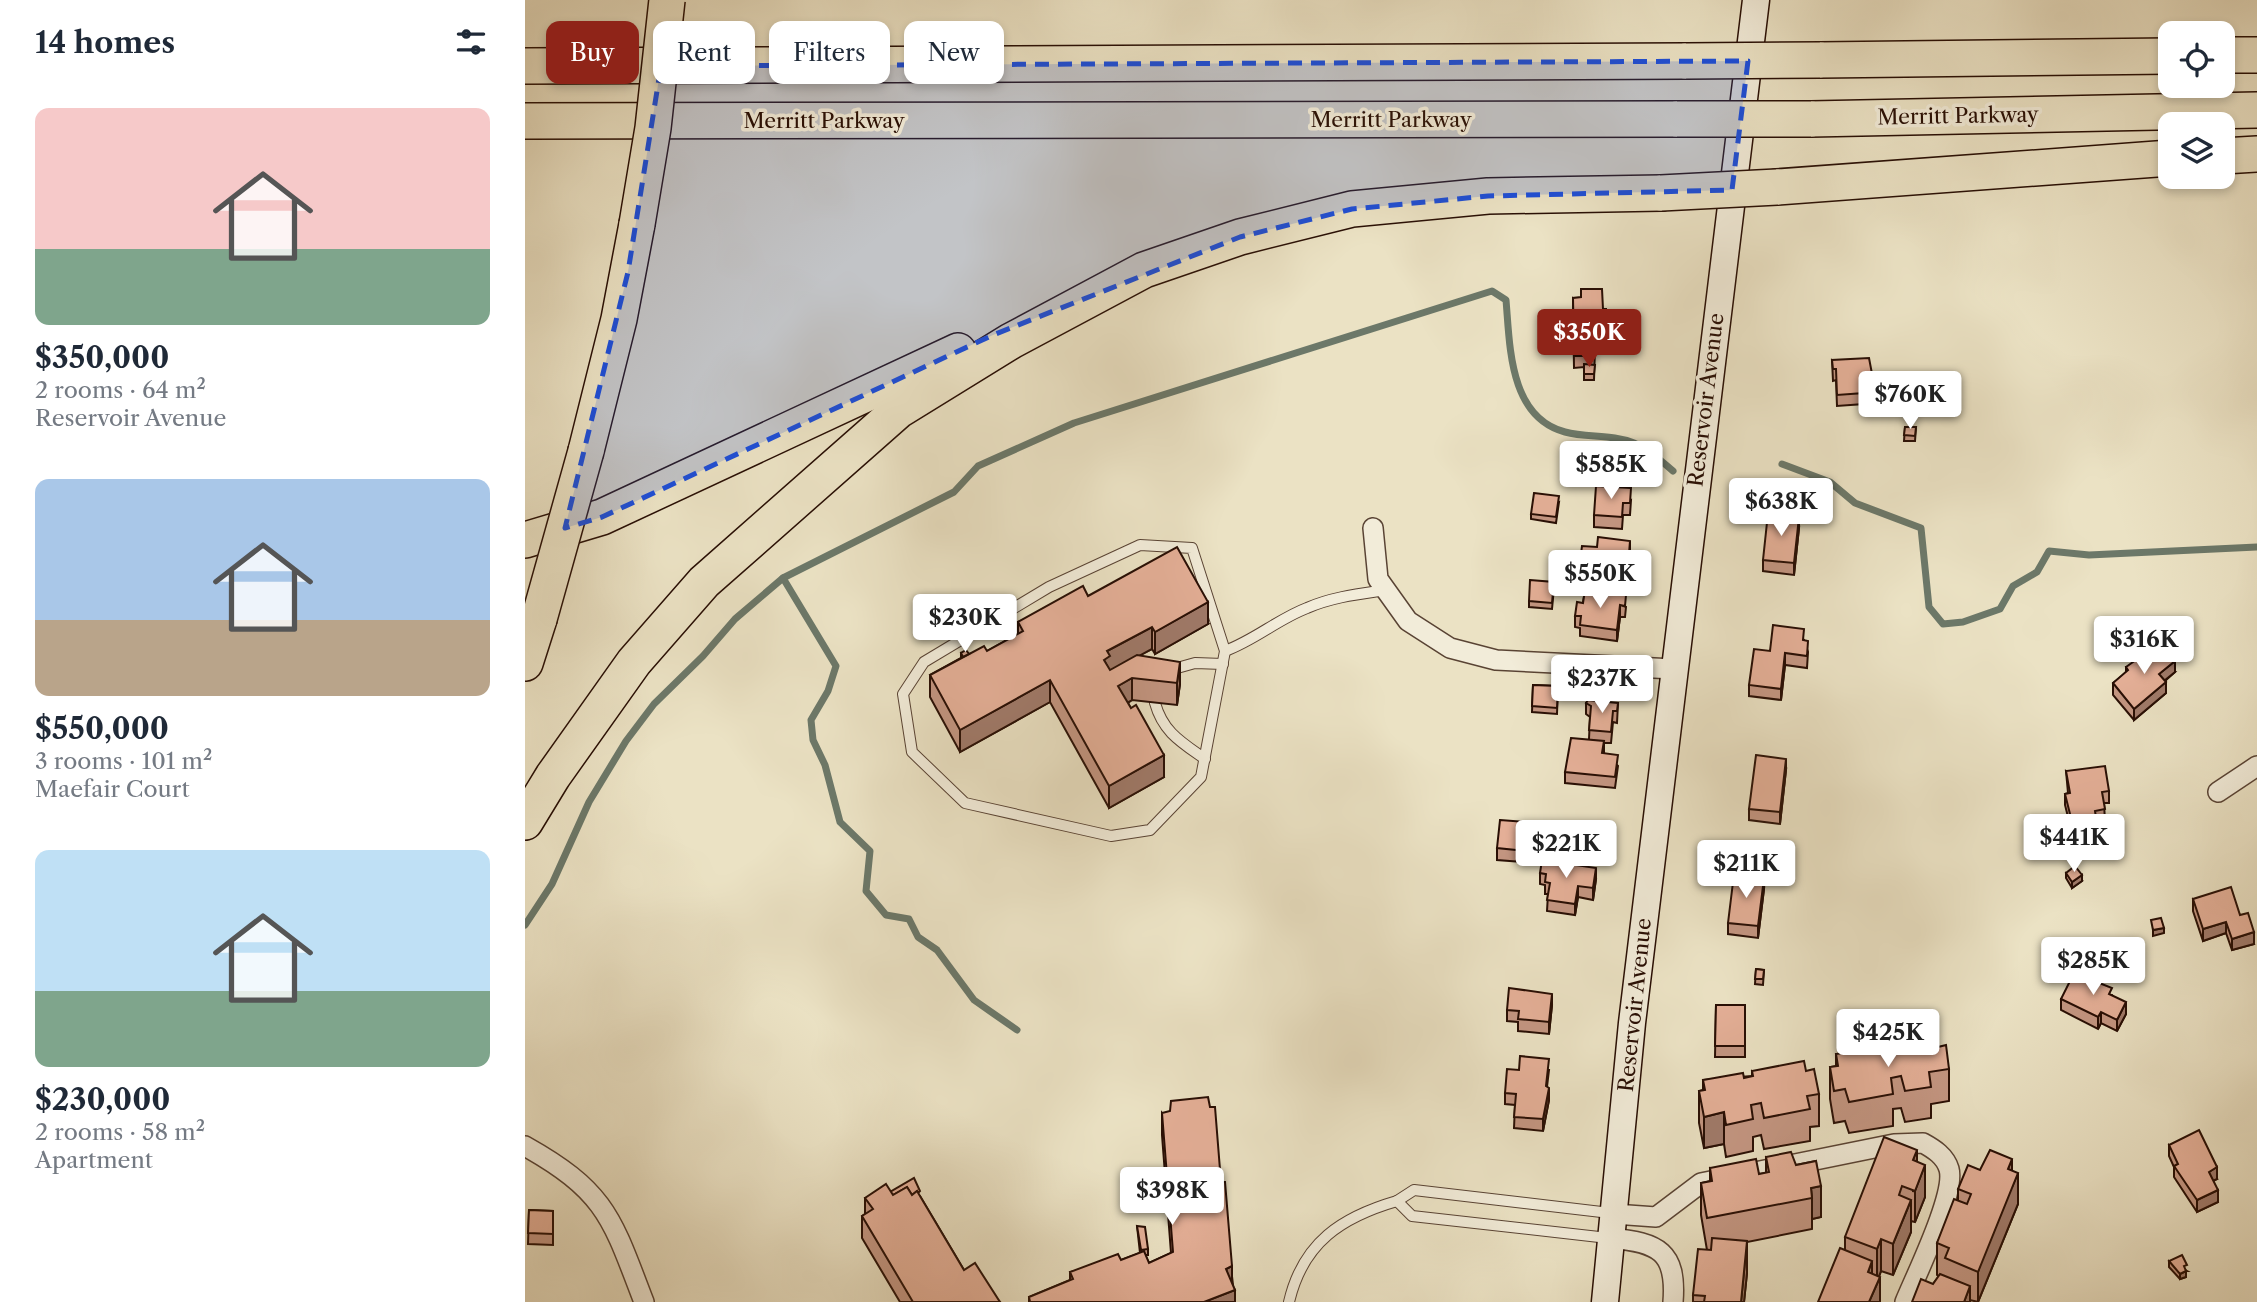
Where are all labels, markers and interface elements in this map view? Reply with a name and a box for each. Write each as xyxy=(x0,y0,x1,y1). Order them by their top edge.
chip: Buy xyxy=(546,21,639,84)
chip: Rent xyxy=(653,21,755,84)
chip: Filters xyxy=(769,21,890,84)
chip: New xyxy=(904,21,1004,84)
map controls xyxy=(2158,21,2235,189)
button: locate xyxy=(2158,21,2235,98)
icon: filters xyxy=(452,23,490,61)
text: 14 homes xyxy=(35,24,175,61)
street label: Merritt Parkway xyxy=(1877,102,2039,129)
street label: Merritt Parkway xyxy=(1310,107,1472,132)
street label: Merritt Parkway xyxy=(743,108,905,133)
button: layers xyxy=(2158,112,2235,189)
icon: home xyxy=(200,153,326,279)
pin: $350K xyxy=(1540,310,1638,369)
street label: Reservoir Avenue xyxy=(1682,312,1729,488)
text: $350K xyxy=(1553,318,1625,346)
text: $350,000 xyxy=(35,339,169,376)
pin: $760K xyxy=(1861,372,1959,431)
text: 2 rooms · 64 m² xyxy=(35,376,206,404)
text: $760K xyxy=(1874,380,1946,408)
text: Reservoir Avenue xyxy=(35,404,226,432)
pin: $585K xyxy=(1562,442,1660,501)
text: $585K xyxy=(1576,450,1646,478)
pin: $638K xyxy=(1732,478,1830,538)
text: $638K xyxy=(1745,487,1817,515)
icon: home xyxy=(200,524,326,650)
pin: $550K xyxy=(1551,550,1649,610)
text: $550K xyxy=(1564,559,1636,587)
pin: $230K xyxy=(916,594,1014,654)
text: $230K xyxy=(929,603,1001,631)
pin: $316K xyxy=(2095,616,2193,676)
text: $316K xyxy=(2110,625,2178,653)
pin: $237K xyxy=(1553,656,1651,715)
text: $237K xyxy=(1567,664,1637,692)
text: $550,000 xyxy=(35,710,169,747)
text: 3 rooms · 101 m² xyxy=(35,747,212,775)
text: Maefair Court xyxy=(35,775,190,803)
pin: $441K xyxy=(2025,814,2123,874)
pin: $221K xyxy=(1517,820,1615,880)
text: $441K xyxy=(2040,823,2108,851)
text: $221K xyxy=(1532,829,1600,857)
pin: $211K xyxy=(1697,841,1795,900)
text: $211K xyxy=(1713,849,1779,877)
icon: home xyxy=(200,895,326,1021)
street label: Reservoir Avenue xyxy=(1613,917,1656,1093)
pin: $285K xyxy=(2044,937,2142,997)
text: $285K xyxy=(2057,946,2129,974)
pin: $425K xyxy=(1839,1010,1937,1069)
text: $425K xyxy=(1852,1018,1924,1046)
text: $230,000 xyxy=(35,1081,170,1118)
text: 2 rooms · 58 m² xyxy=(35,1118,205,1146)
text: Apartment xyxy=(35,1146,153,1174)
pin: $398K xyxy=(1123,1168,1221,1227)
text: $398K xyxy=(1136,1176,1208,1204)

